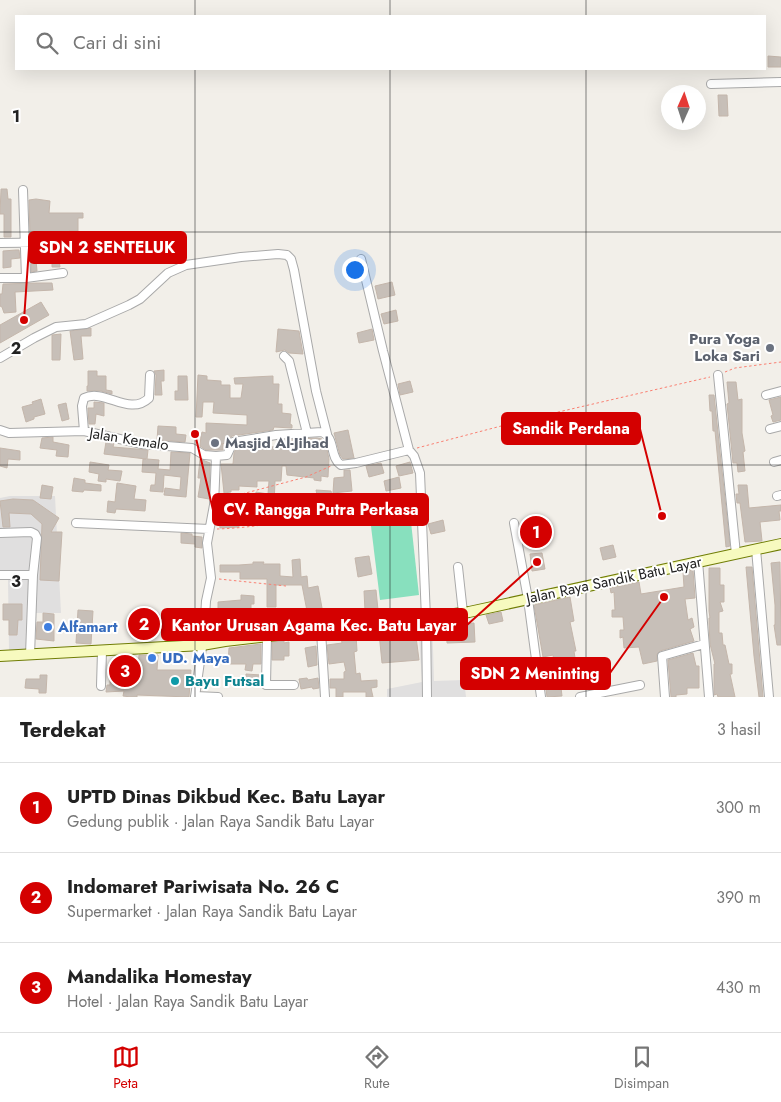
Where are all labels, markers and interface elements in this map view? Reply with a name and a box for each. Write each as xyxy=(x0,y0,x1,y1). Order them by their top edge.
search box xyxy=(15,15,766,70)
icon: search xyxy=(33,29,61,57)
text: Cari di sini xyxy=(73,29,161,56)
north arrow xyxy=(661,85,706,130)
text: 1 xyxy=(12,105,20,128)
callout: SDN 2 SENTELUK xyxy=(29,232,186,263)
text: SDN 2 SENTELUK xyxy=(39,236,176,259)
your location xyxy=(342,257,368,283)
place label: Pura Yoga Loka Sari xyxy=(689,328,760,367)
text: 2 xyxy=(11,337,21,360)
marker: Pura Yoga Loka Sari xyxy=(764,342,776,354)
callout: Sandik Perdana xyxy=(502,413,640,444)
text: Sandik Perdana xyxy=(512,417,630,440)
street label: Jalan Kemalo xyxy=(86,422,170,456)
place label: Masjid Al-Jihad xyxy=(225,432,329,454)
marker: Masjid Al-Jihad xyxy=(209,437,221,449)
callout: CV. Rangga Putra Perkasa xyxy=(213,494,428,525)
text: CV. Rangga Putra Perkasa xyxy=(223,498,419,521)
pin: 1 xyxy=(520,513,552,551)
street label: Jalan Raya Sandik Batu Layar xyxy=(522,550,705,610)
text: 3 xyxy=(11,570,21,593)
pin: 2 xyxy=(128,605,160,643)
callout: Kantor Urusan Agama Kec. Batu Layar xyxy=(162,609,467,640)
text: Kantor Urusan Agama Kec. Batu Layar xyxy=(171,614,457,637)
place label: Alfamart xyxy=(57,616,118,638)
marker: Alfamart xyxy=(42,621,54,633)
place label: UD. Maya xyxy=(162,647,230,669)
pin: 3 xyxy=(109,652,141,690)
marker: UD. Maya xyxy=(146,652,158,664)
callout: SDN 2 Meninting xyxy=(461,658,610,689)
text: SDN 2 Meninting xyxy=(470,662,600,685)
place label: Bayu Futsal xyxy=(185,670,264,692)
marker: Bayu Futsal xyxy=(169,675,181,687)
text: Terdekat xyxy=(20,715,105,745)
text: 3 hasil xyxy=(717,718,761,741)
text: UPTD Dinas Dikbud Kec. Batu Layar xyxy=(67,783,385,810)
text: 1 xyxy=(32,796,40,819)
text: 300 m xyxy=(716,796,761,819)
text: Gedung publik · Jalan Raya Sandik Batu Layar xyxy=(67,810,374,833)
text: Indomaret Pariwisata No. 26 C xyxy=(67,873,339,900)
text: 2 xyxy=(31,886,41,909)
text: 390 m xyxy=(716,886,761,909)
text: Supermarket · Jalan Raya Sandik Batu Layar xyxy=(67,900,357,923)
text: Mandalika Homestay xyxy=(67,963,252,990)
text: 3 xyxy=(31,976,41,999)
text: 430 m xyxy=(716,976,761,999)
text: Hotel · Jalan Raya Sandik Batu Layar xyxy=(67,990,308,1013)
tab: Peta xyxy=(112,1043,140,1093)
tab: Rute xyxy=(363,1043,391,1093)
tab: Disimpan xyxy=(614,1043,669,1093)

